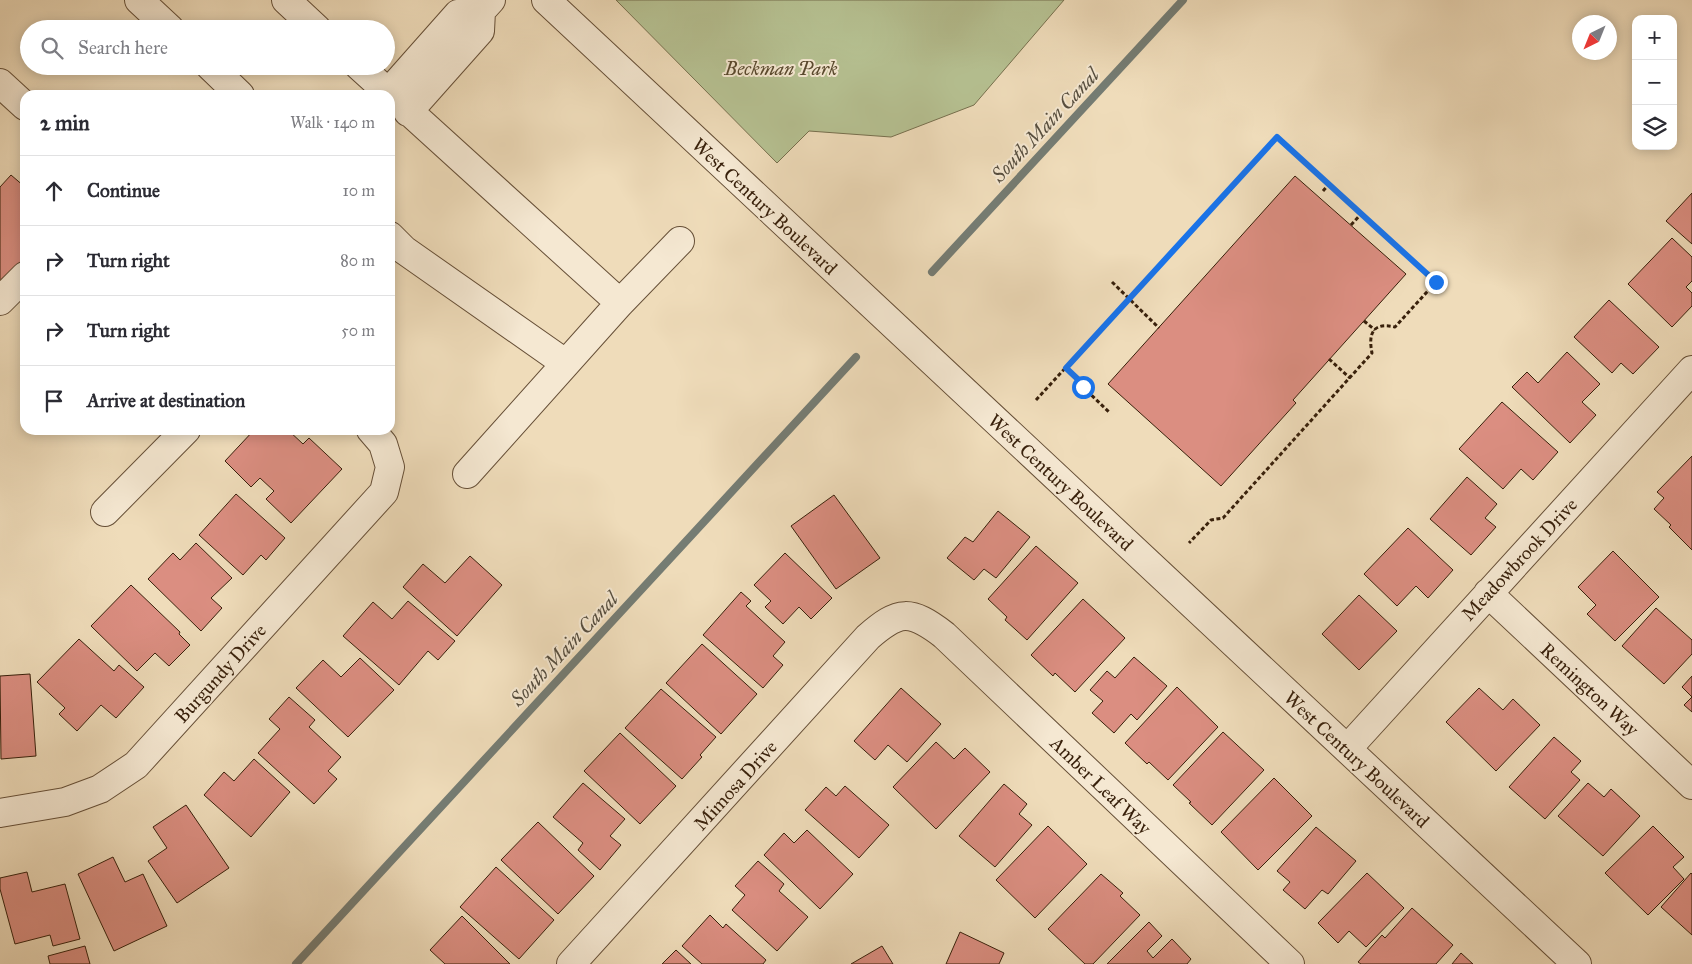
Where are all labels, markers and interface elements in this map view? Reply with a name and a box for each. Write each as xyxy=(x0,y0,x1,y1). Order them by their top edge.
north arrow xyxy=(1572,15,1617,60)
map controls xyxy=(1632,15,1677,150)
button: + xyxy=(1632,15,1677,60)
search box xyxy=(20,20,395,75)
icon: search xyxy=(38,34,66,62)
text: Search here xyxy=(78,36,168,59)
park label: Beckman Park xyxy=(723,57,838,80)
button: − xyxy=(1632,60,1677,105)
water label: South Main Canal xyxy=(985,62,1105,188)
button: layers xyxy=(1632,105,1677,150)
text: 2 min xyxy=(40,110,90,136)
text: Walk · 140 m xyxy=(290,113,375,132)
street label: West Century Boulevard xyxy=(687,133,842,280)
icon: ahead xyxy=(40,177,68,205)
text: Continue xyxy=(87,179,160,202)
text: 10 m xyxy=(343,181,375,200)
icon: right xyxy=(40,247,68,275)
text: Turn right xyxy=(87,249,170,272)
text: 80 m xyxy=(340,251,375,270)
route end xyxy=(1425,271,1448,294)
icon: right xyxy=(40,317,68,345)
text: Turn right xyxy=(87,319,170,342)
text: 50 m xyxy=(341,321,375,340)
route start xyxy=(1072,376,1095,399)
icon: arrive xyxy=(40,387,68,415)
text: Arrive at destination xyxy=(87,389,245,412)
street label: West Century Boulevard xyxy=(983,409,1138,556)
street label: Meadowbrook Drive xyxy=(1457,493,1582,625)
water label: South Main Canal xyxy=(504,586,624,712)
street label: Burgundy Drive xyxy=(170,619,272,728)
street label: Remington Way xyxy=(1535,638,1644,742)
street label: West Century Boulevard xyxy=(1279,686,1434,833)
street label: Amber Leaf Way xyxy=(1045,731,1157,840)
street label: Mimosa Drive xyxy=(689,735,782,835)

